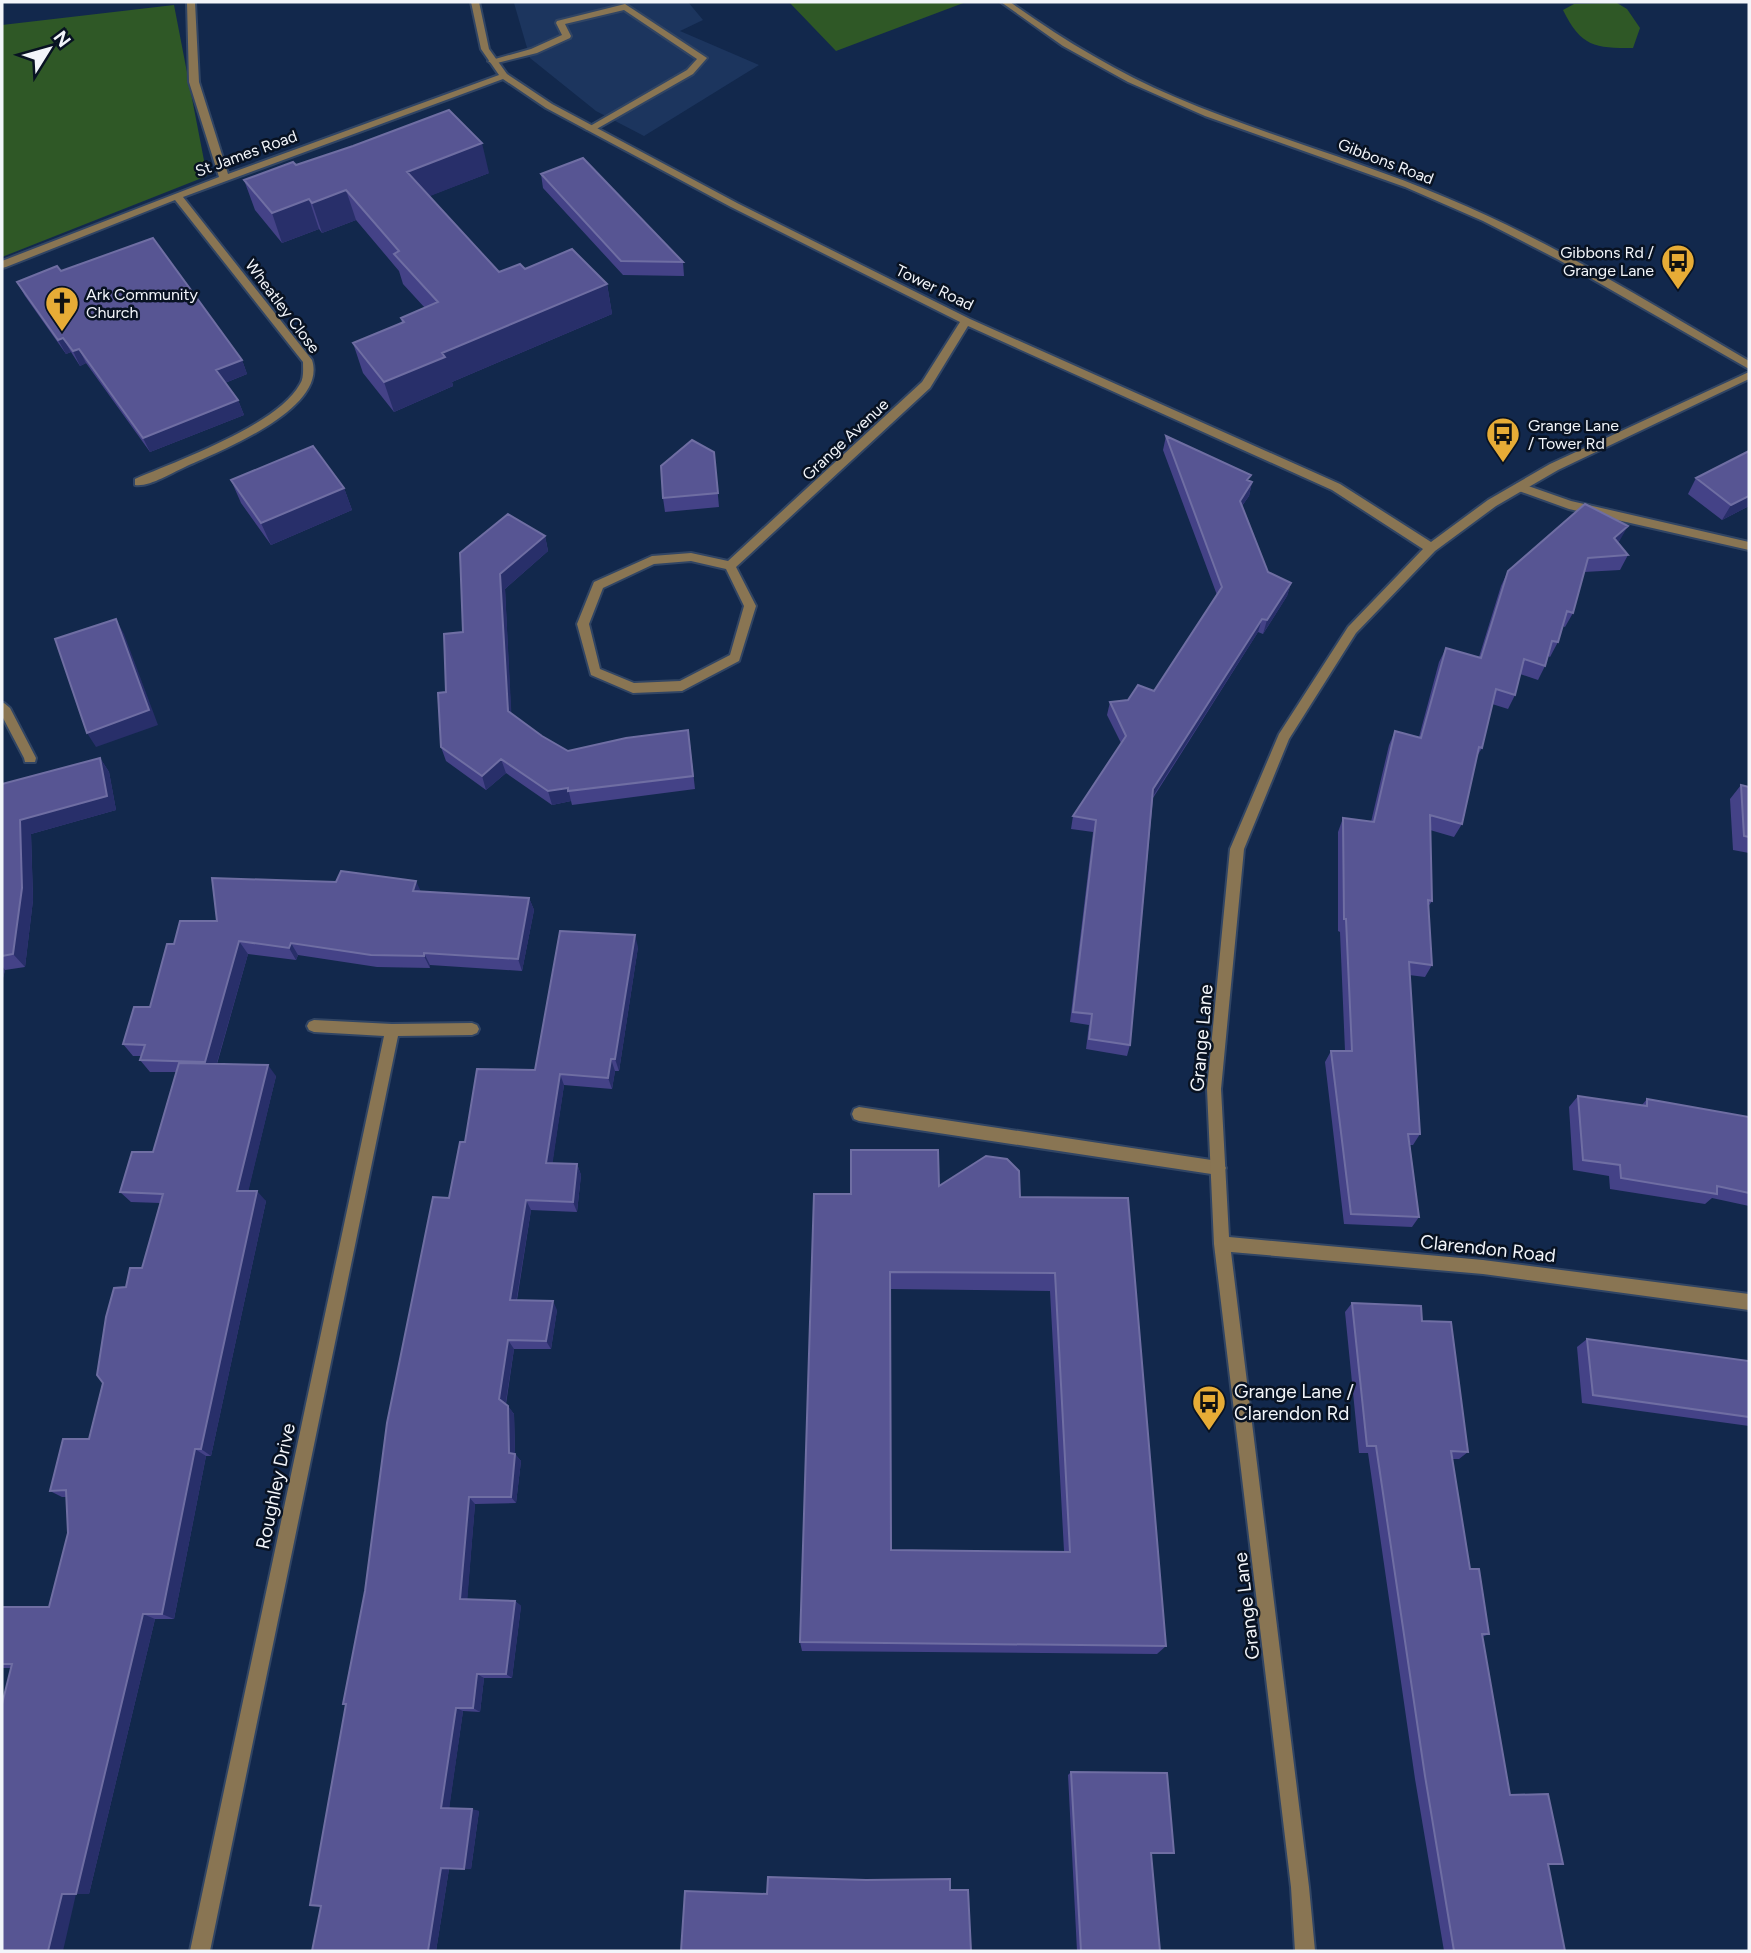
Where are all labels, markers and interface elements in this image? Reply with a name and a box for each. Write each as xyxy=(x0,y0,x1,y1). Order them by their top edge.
north arrow xyxy=(14,14,84,84)
text: N xyxy=(49,26,76,52)
street label: St James Road xyxy=(193,126,300,181)
street label: Gibbons Road xyxy=(1335,134,1436,188)
bus stop icon: Gibbons Rd / Grange Lane xyxy=(1659,242,1697,291)
place label: Gibbons Rd / Grange Lane xyxy=(1560,243,1654,280)
street label: Wheatley Close xyxy=(241,256,324,357)
street label: Tower Road xyxy=(893,260,977,314)
church icon: Ark Community Church xyxy=(43,284,81,333)
place label: Ark Community Church xyxy=(86,285,199,322)
street label: Grange Avenue xyxy=(798,394,893,484)
bus stop icon: Grange Lane / Tower Rd xyxy=(1484,415,1522,464)
place label: Grange Lane / Tower Rd xyxy=(1528,416,1619,453)
street label: Grange Lane xyxy=(1185,983,1218,1093)
street label: Clarendon Road xyxy=(1419,1230,1557,1267)
place label: Grange Lane / Clarendon Rd xyxy=(1234,1380,1355,1425)
bus stop icon: Grange Lane / Clarendon Rd xyxy=(1190,1383,1228,1432)
street label: Roughley Drive xyxy=(251,1421,300,1551)
street label: Grange Lane xyxy=(1229,1551,1264,1661)

